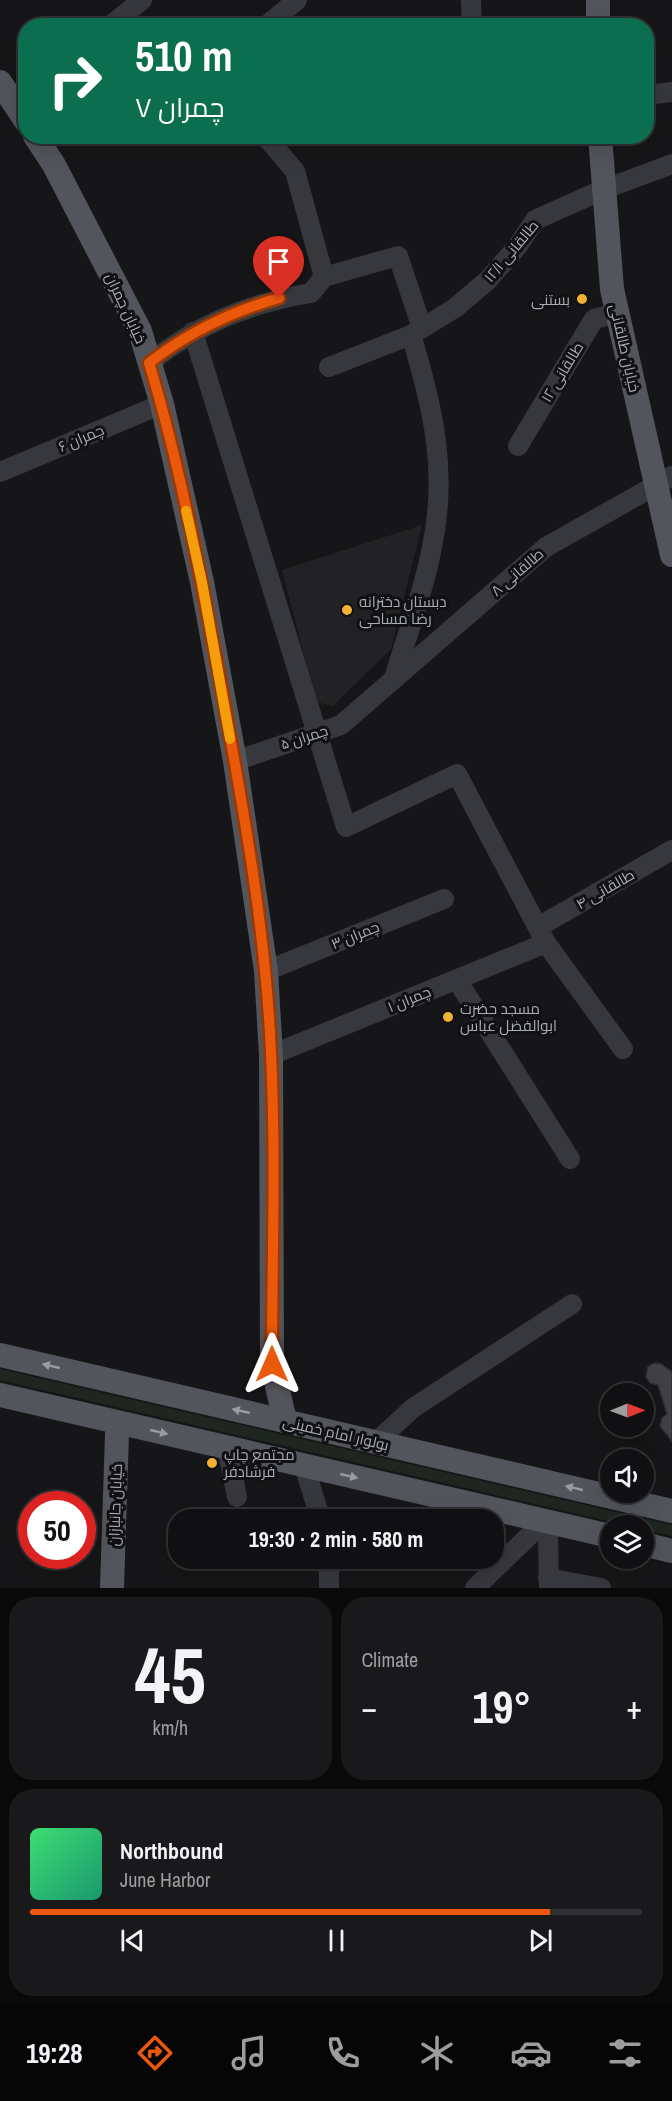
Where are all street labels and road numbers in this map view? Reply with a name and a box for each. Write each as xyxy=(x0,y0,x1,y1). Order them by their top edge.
street label: طالقانی ۱۲/۱ xyxy=(479,216,543,286)
street label: خیابان چمران xyxy=(100,269,152,347)
street label: خیابان طالقانی xyxy=(605,302,645,394)
street label: طالقانی ۱۲ xyxy=(536,338,588,406)
street label: چمران ۶ xyxy=(55,419,107,457)
street label: طالقانی ۸ xyxy=(486,543,548,601)
street label: چمران ۵ xyxy=(278,720,330,754)
street label: طالقانی ۴ xyxy=(572,864,638,914)
street label: چمران ۳ xyxy=(328,916,382,954)
street label: چمران ۱ xyxy=(384,981,434,1017)
street label: بولوار امام خمینی xyxy=(281,1411,391,1455)
street label: خیابان جانبازان xyxy=(103,1463,127,1547)

